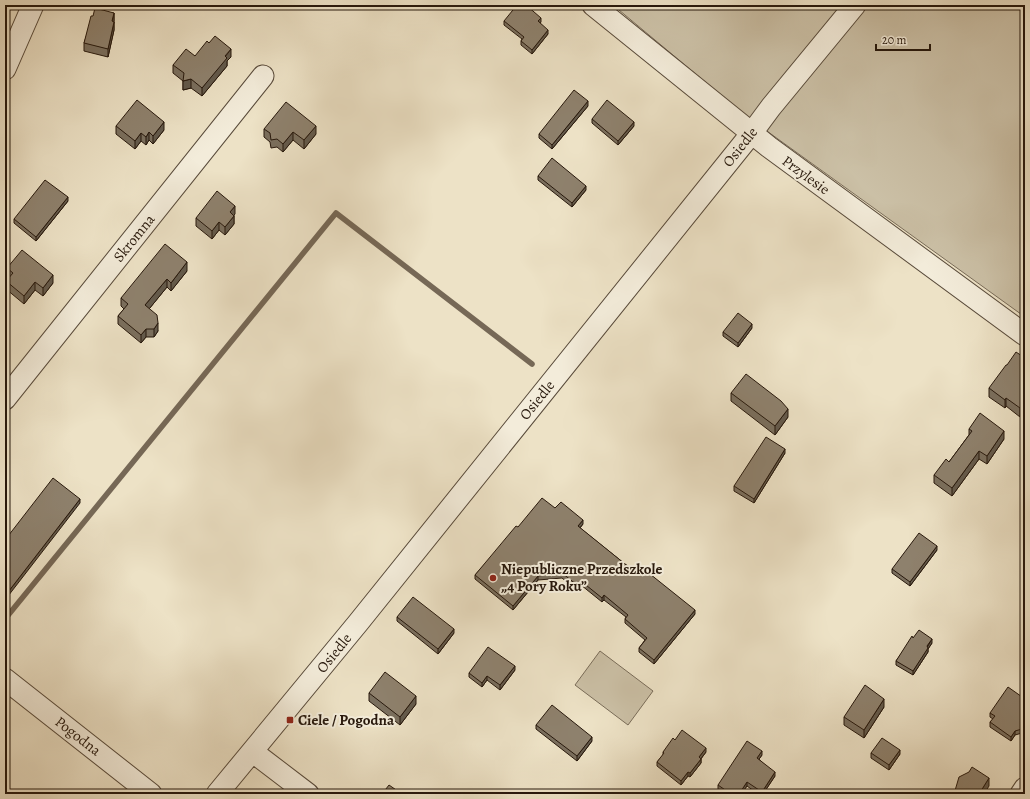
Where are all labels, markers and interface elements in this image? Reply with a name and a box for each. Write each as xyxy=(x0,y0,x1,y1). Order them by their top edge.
scale bar xyxy=(876,26,930,52)
text: 20 m xyxy=(882,32,906,48)
street label: Osiedle xyxy=(718,123,762,171)
street label: Przylesie xyxy=(778,151,834,199)
street label: Skromna xyxy=(109,210,159,266)
street label: Osiedle xyxy=(515,376,559,424)
place label: Niepubliczne Przedszkole „4 Pory Roku” xyxy=(501,559,663,596)
marker: Niepubliczne Przedszkole „4 Pory Roku” xyxy=(488,573,498,583)
street label: Osiedle xyxy=(312,629,356,677)
place label: Ciele / Pogodna xyxy=(298,710,395,730)
street label: Pogodna xyxy=(51,712,105,760)
marker: Ciele / Pogodna xyxy=(285,715,295,725)

